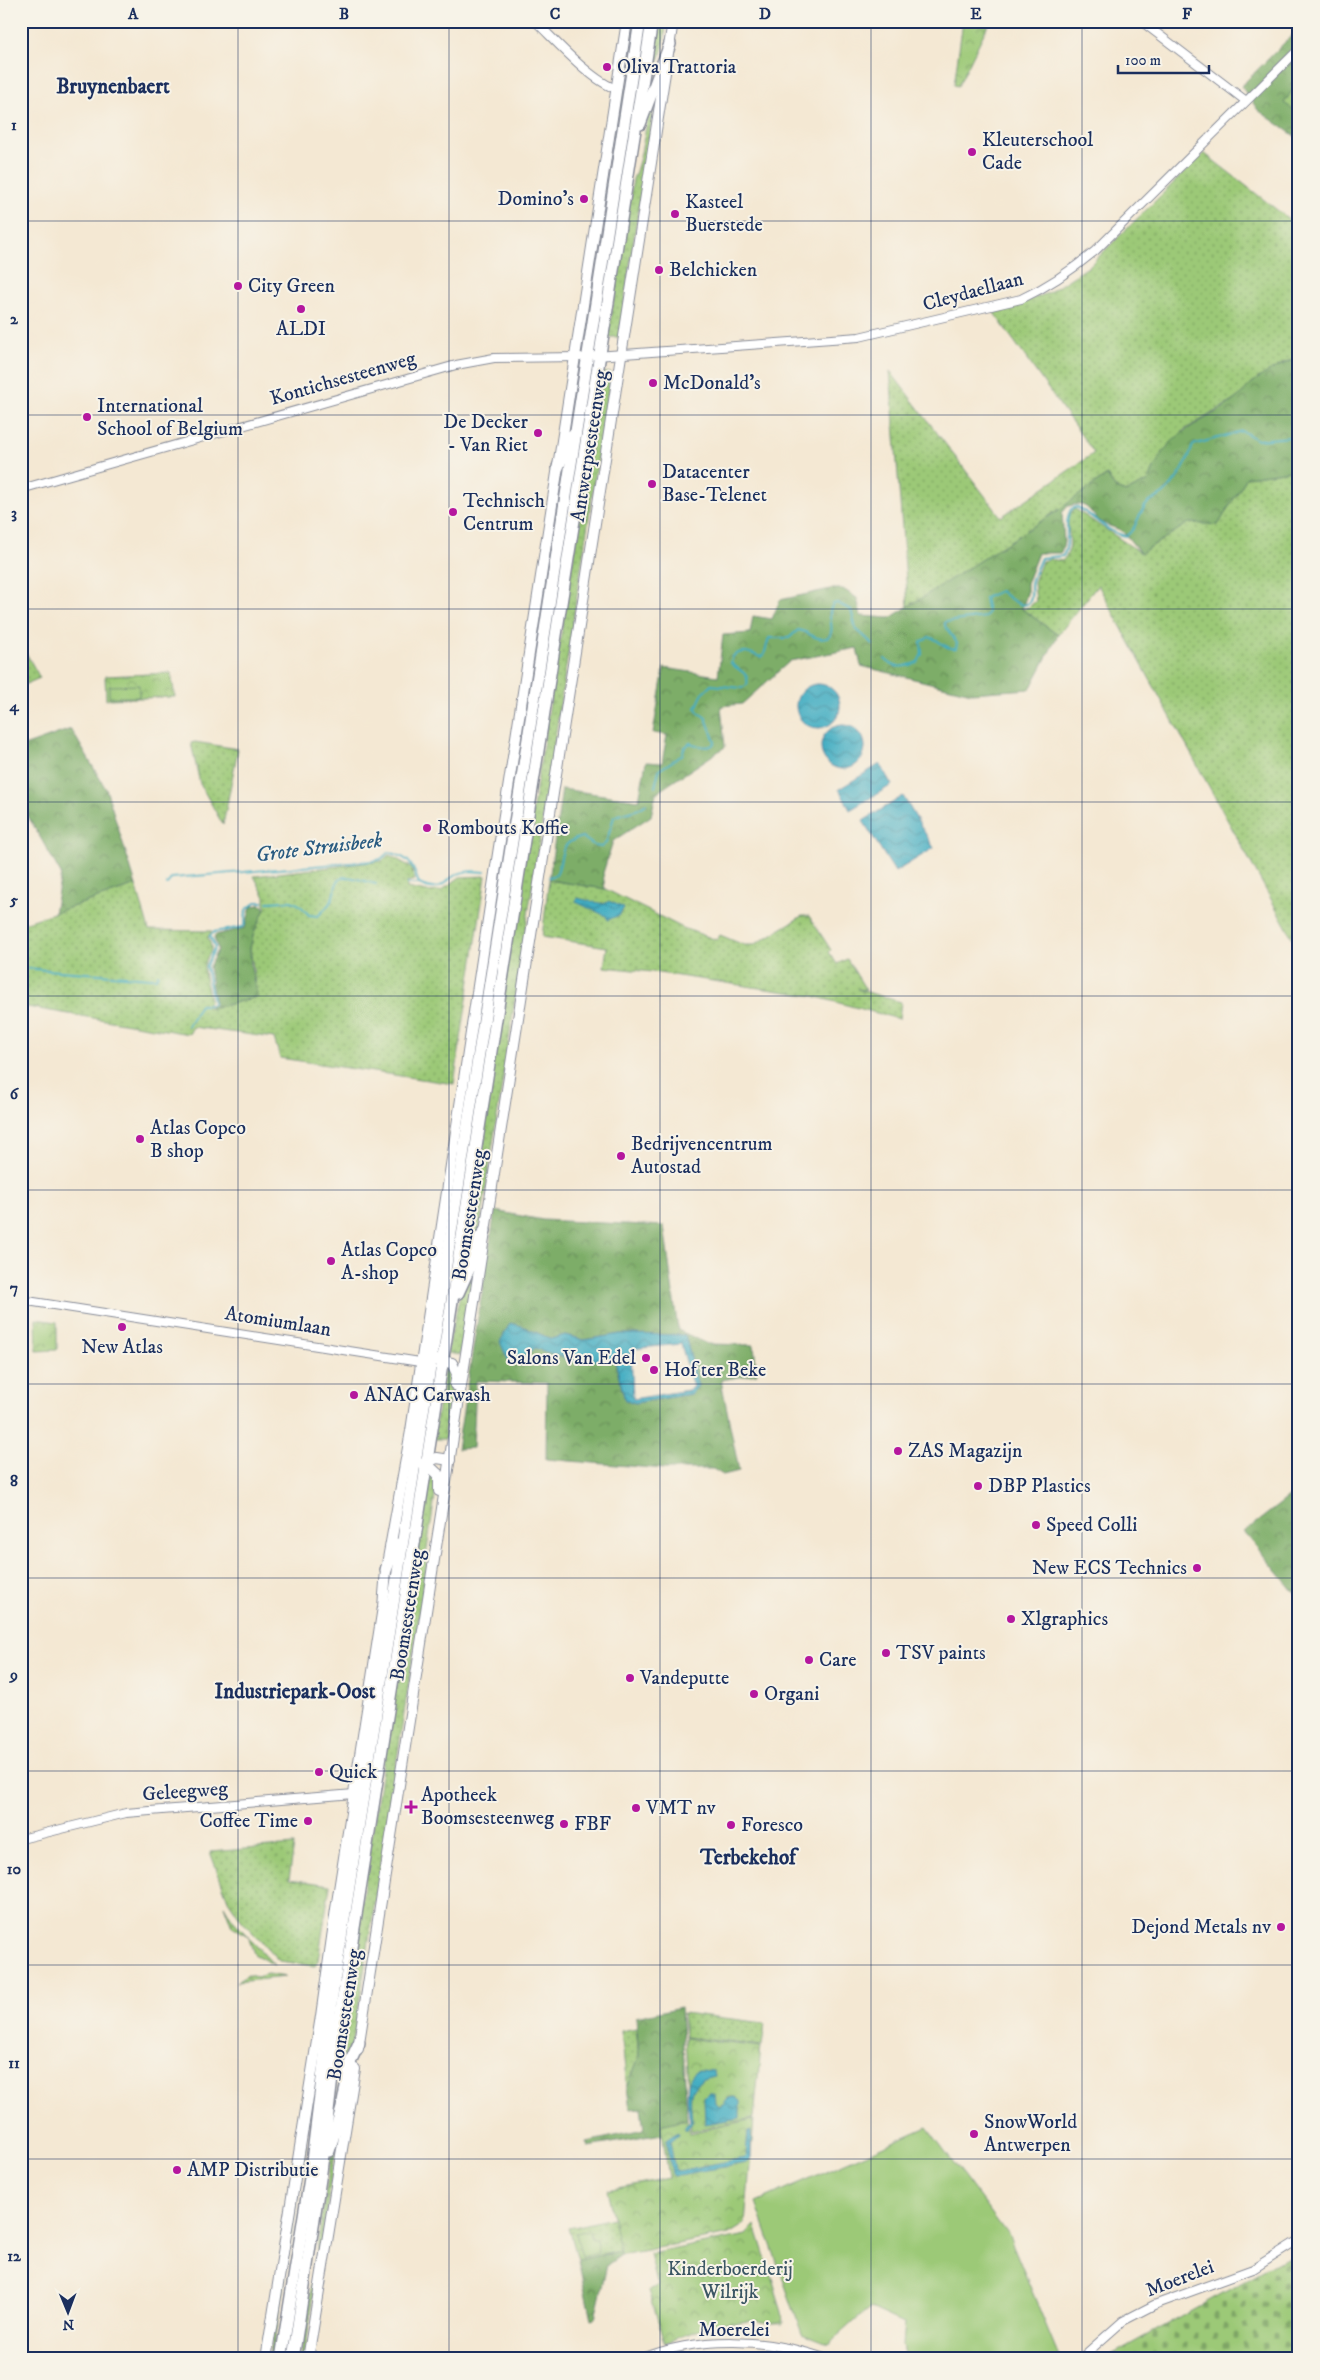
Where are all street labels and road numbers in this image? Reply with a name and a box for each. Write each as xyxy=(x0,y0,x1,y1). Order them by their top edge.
street label: Cleydaellaan xyxy=(920,266,1027,317)
street label: Kontichsesteenweg xyxy=(267,346,419,412)
street label: Antwerpsesteenweg xyxy=(566,368,614,524)
street label: Boomsesteenweg xyxy=(447,1147,493,1283)
street label: Atomiumlaan xyxy=(223,1301,333,1343)
street label: Boomsesteenweg xyxy=(385,1547,431,1683)
street label: Geleegweg xyxy=(141,1777,229,1807)
street label: Boomsesteenweg xyxy=(322,1947,368,2083)
street label: Moerelei xyxy=(1142,2255,1218,2303)
street label: Moerelei xyxy=(698,2318,770,2343)

